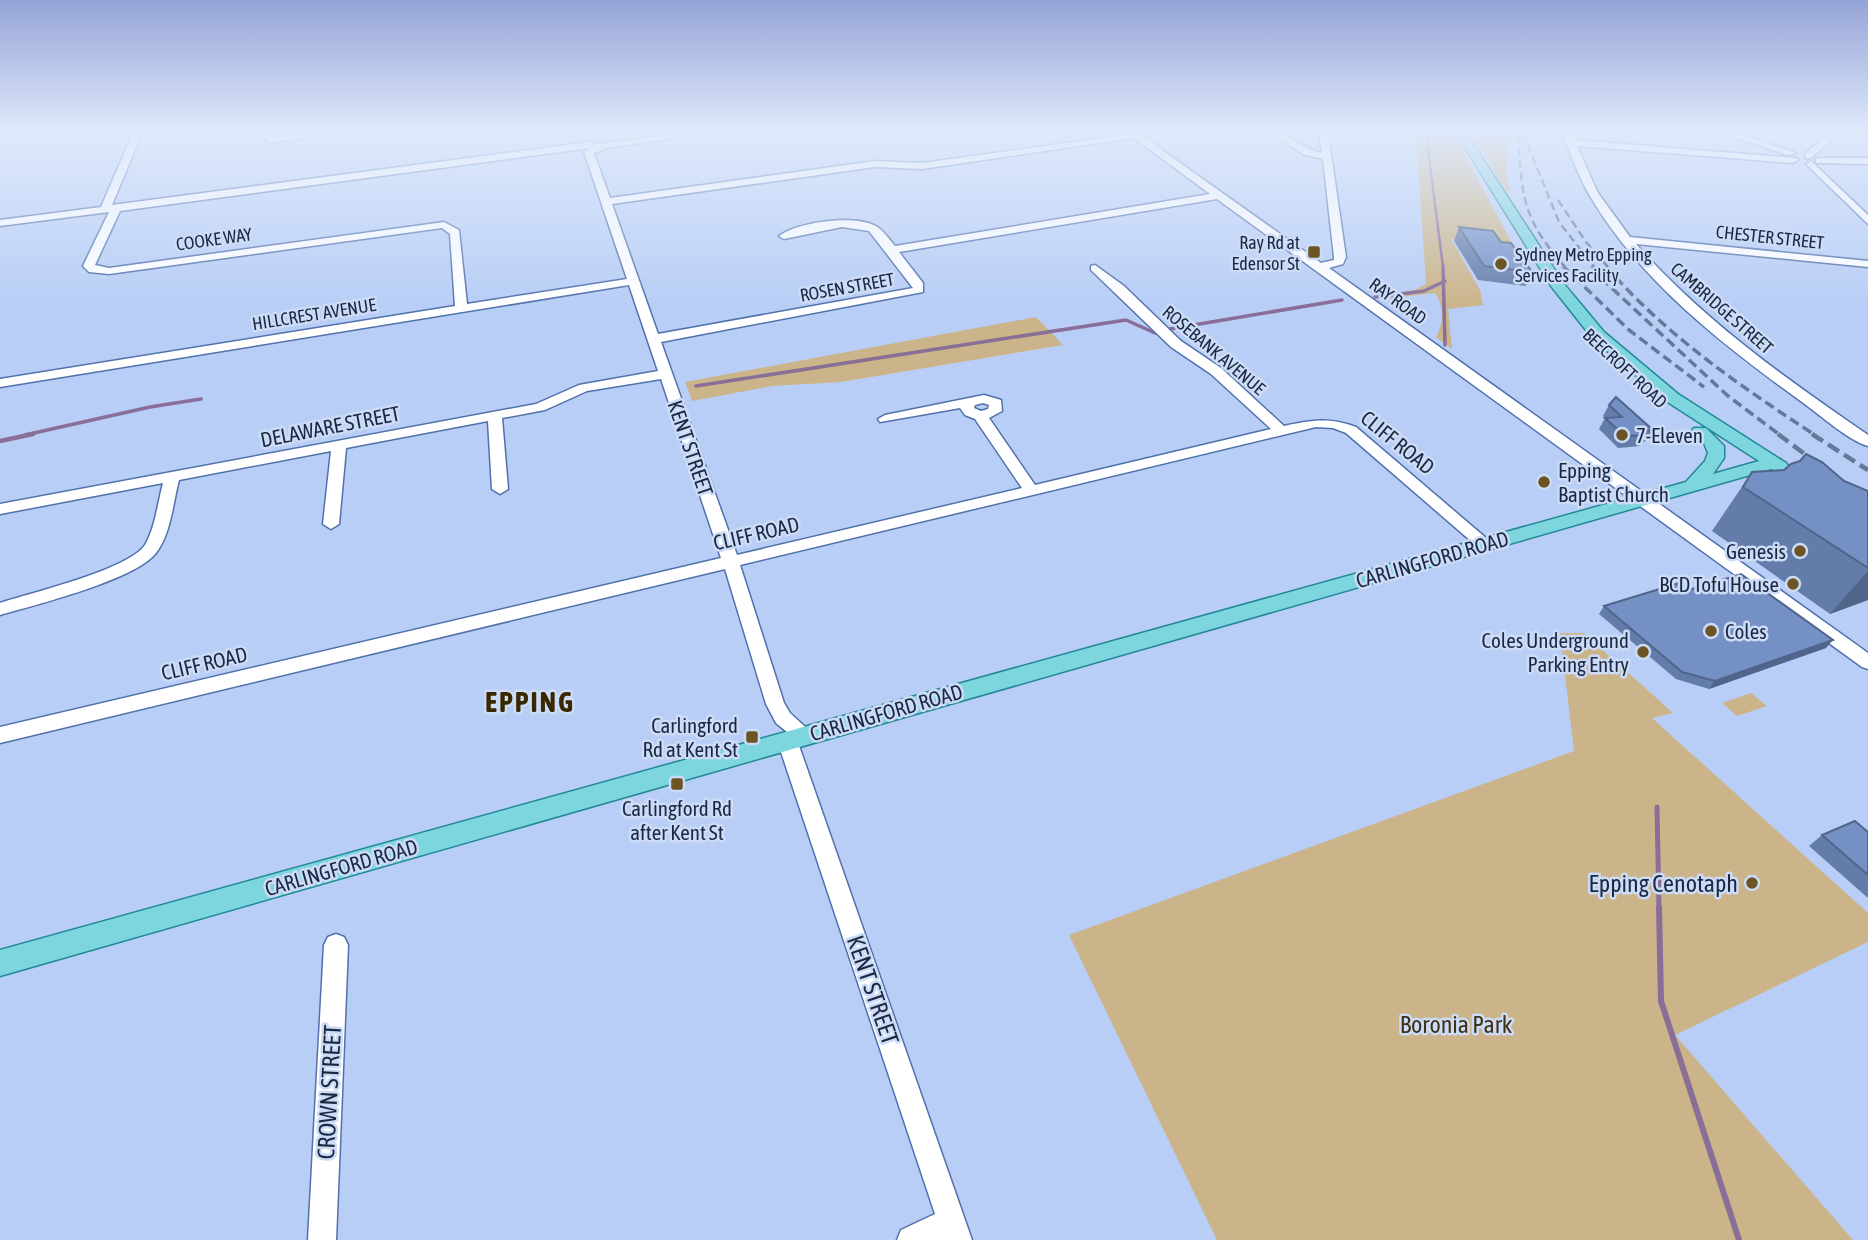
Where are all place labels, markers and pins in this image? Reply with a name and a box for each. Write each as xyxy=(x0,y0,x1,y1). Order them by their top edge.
place label: Ray Rd at Edensor St xyxy=(1232,232,1300,274)
marker: Ray Rd at Edensor St xyxy=(1306,244,1322,260)
place label: Sydney Metro Epping Services Facility xyxy=(1515,244,1652,286)
marker: Sydney Metro Epping Services Facility xyxy=(1493,256,1509,272)
place label: 7-Eleven xyxy=(1636,423,1703,447)
marker: 7-Eleven xyxy=(1614,427,1630,443)
place label: Epping Baptist Church xyxy=(1558,458,1669,506)
marker: Epping Baptist Church xyxy=(1536,474,1552,490)
place label: Genesis xyxy=(1726,539,1786,563)
marker: Genesis xyxy=(1792,543,1808,559)
place label: BCD Tofu House xyxy=(1659,572,1779,596)
marker: BCD Tofu House xyxy=(1785,576,1801,592)
place label: Coles xyxy=(1725,619,1767,643)
marker: Coles xyxy=(1703,623,1719,639)
place label: Coles Underground Parking Entry xyxy=(1481,628,1629,676)
marker: Coles Underground Parking Entry xyxy=(1635,644,1651,660)
place label: Carlingford Rd at Kent St xyxy=(643,713,738,761)
marker: Carlingford Rd at Kent St xyxy=(744,729,760,745)
marker: Carlingford Rd after Kent St xyxy=(669,776,685,792)
place label: Carlingford Rd after Kent St xyxy=(622,796,732,844)
place label: Epping Cenotaph xyxy=(1589,870,1738,897)
marker: Epping Cenotaph xyxy=(1744,875,1760,891)

